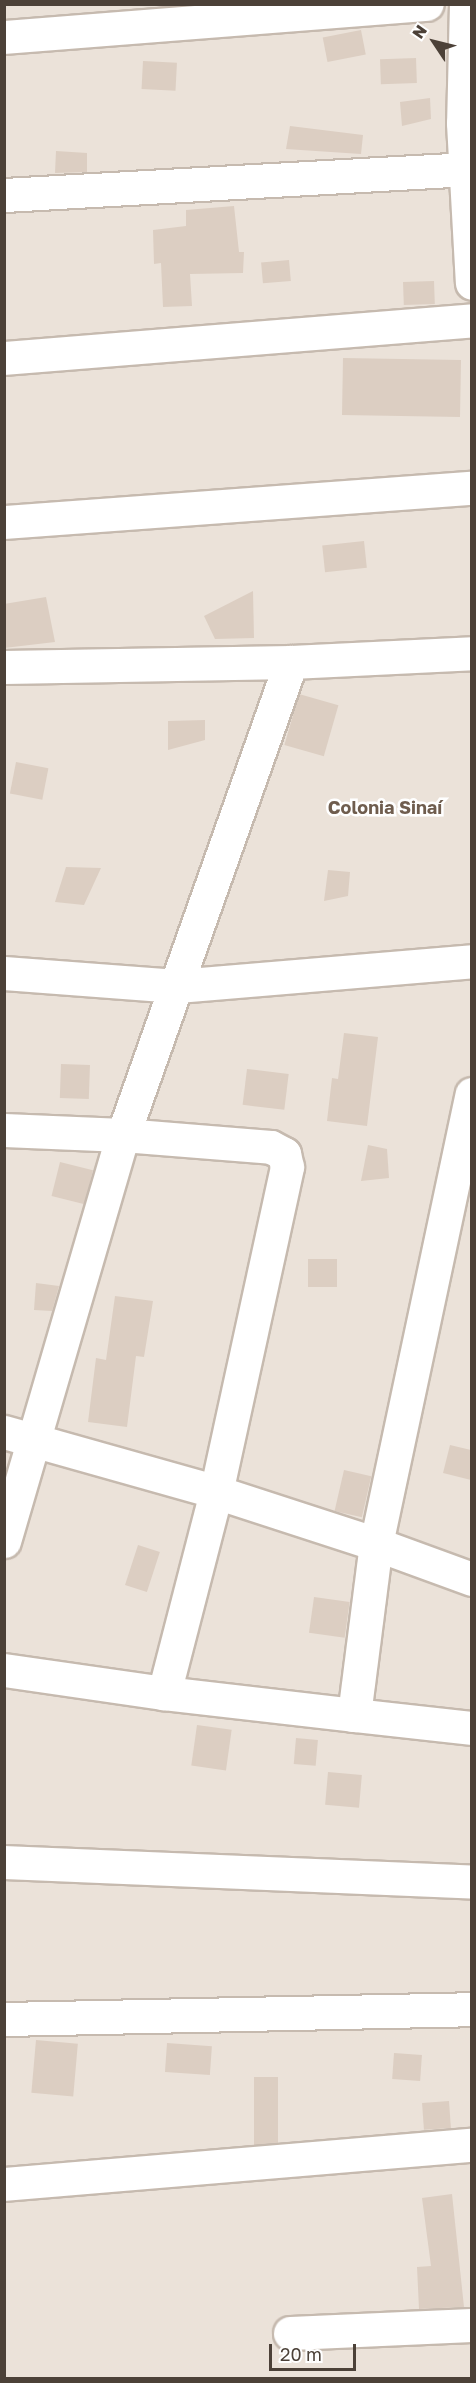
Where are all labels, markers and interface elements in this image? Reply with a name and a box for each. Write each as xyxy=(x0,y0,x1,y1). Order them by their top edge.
north arrow xyxy=(404,12,464,72)
text: N xyxy=(408,21,431,42)
district label: Colonia Sinaí xyxy=(328,796,442,818)
scale bar xyxy=(272,2332,359,2370)
text: 20 m xyxy=(280,2343,322,2365)

